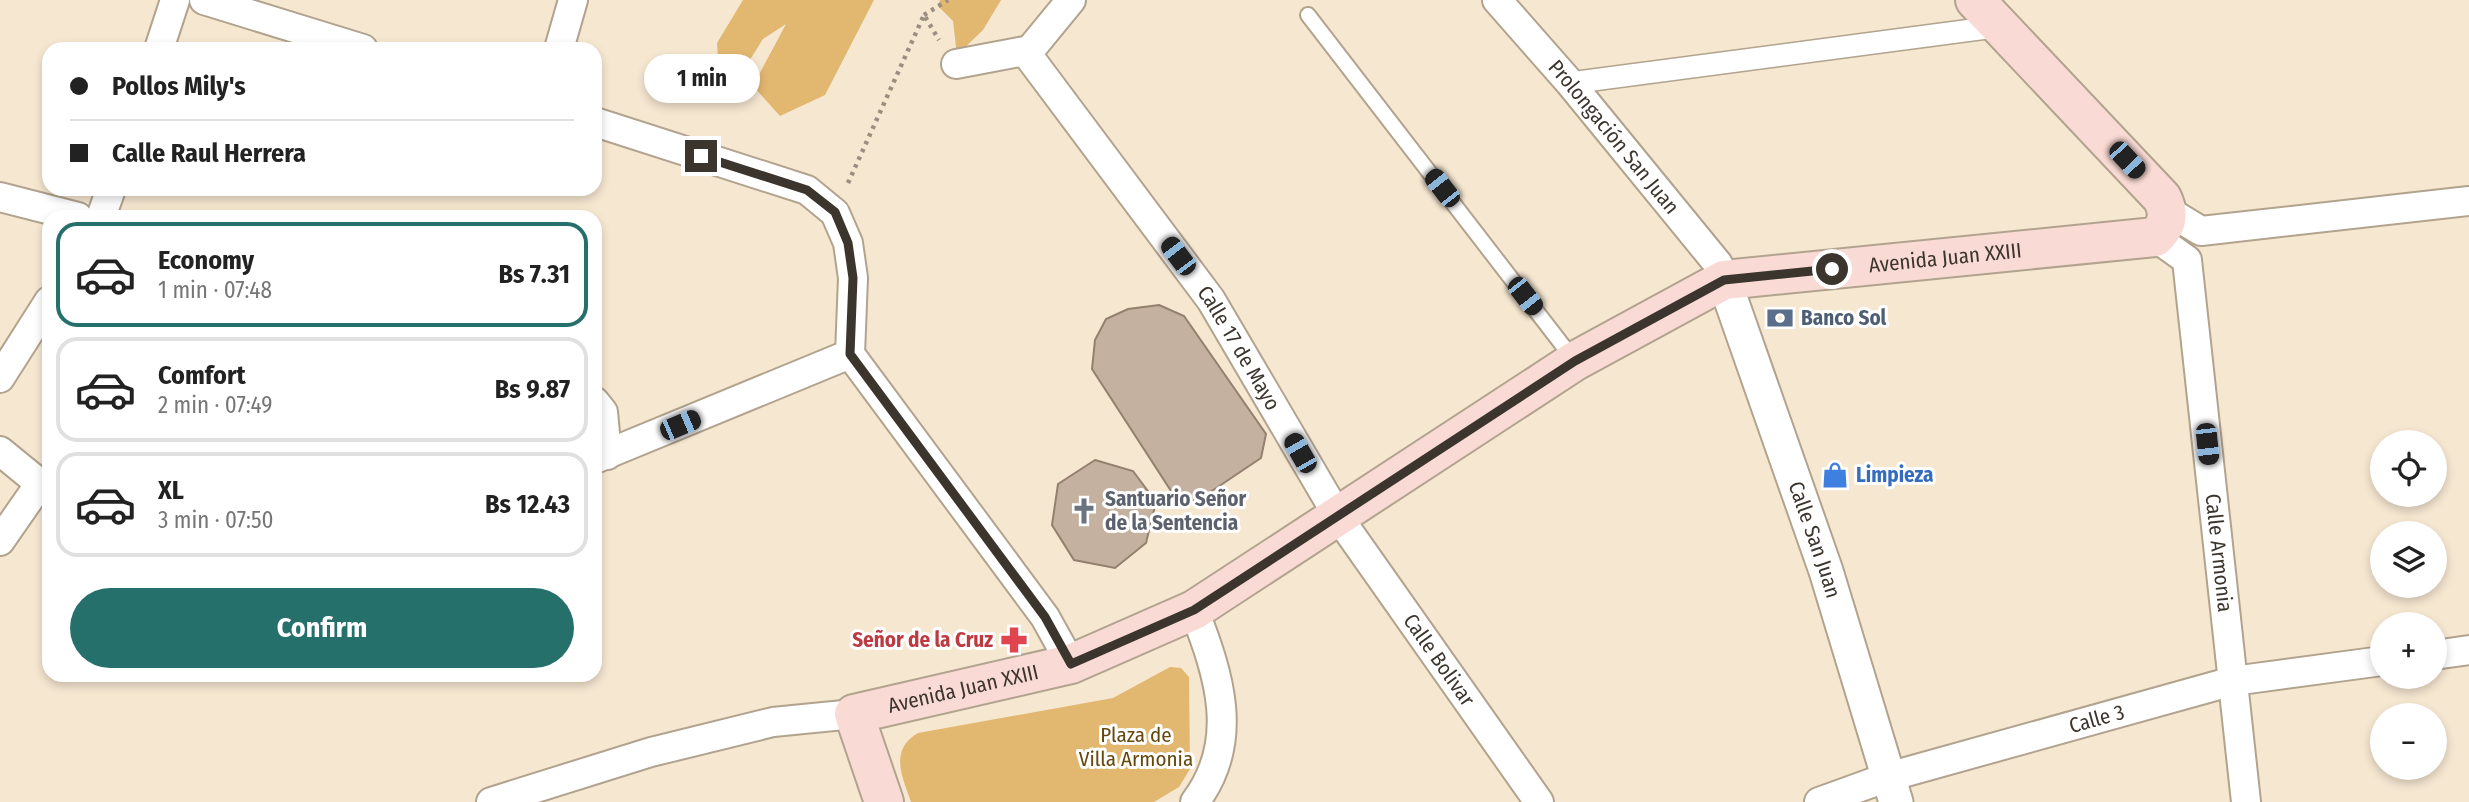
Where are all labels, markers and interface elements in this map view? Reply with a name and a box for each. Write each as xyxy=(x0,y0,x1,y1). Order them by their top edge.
callout: 1 min xyxy=(643,54,759,104)
street label: Prolongación San Juan xyxy=(1543,55,1685,219)
text: 1 min xyxy=(677,64,727,92)
text: Pollos Mily's xyxy=(112,71,246,102)
car xyxy=(2105,137,2150,183)
text: Calle Raul Herrera xyxy=(112,138,306,169)
route end xyxy=(685,140,717,172)
car xyxy=(1421,165,1464,211)
car xyxy=(1157,233,1200,279)
street label: Avenida Juan XXIII xyxy=(1867,237,2023,278)
icon: car xyxy=(74,243,137,306)
text: Economy xyxy=(158,245,254,276)
route start xyxy=(1816,253,1848,285)
text: Bs 7.31 xyxy=(498,259,570,290)
car xyxy=(1504,273,1547,319)
text: 1 min · 07:48 xyxy=(158,276,272,304)
street label: Calle 17 de Mayo xyxy=(1192,280,1286,415)
bank icon: Banco Sol xyxy=(1765,303,1795,333)
place label: Banco Sol xyxy=(1801,305,1887,331)
icon: car xyxy=(74,358,137,421)
text: Comfort xyxy=(158,360,246,391)
text: Bs 9.87 xyxy=(495,374,570,405)
text: 2 min · 07:49 xyxy=(158,391,272,419)
car xyxy=(657,407,704,443)
car xyxy=(2195,422,2220,466)
car xyxy=(1281,430,1320,476)
map controls xyxy=(2370,430,2447,780)
button: locate xyxy=(2370,430,2447,507)
shop icon: Limpieza xyxy=(1820,460,1850,490)
place label: Limpieza xyxy=(1856,462,1934,488)
icon: car xyxy=(74,473,137,536)
text: XL xyxy=(158,475,184,506)
street label: Calle San Juan xyxy=(1783,478,1846,601)
place label: Santuario Señor de la Sentencia xyxy=(1105,486,1247,536)
text: Bs 12.43 xyxy=(485,489,570,520)
street label: Calle Armonia xyxy=(2200,492,2238,613)
church icon: Santuario Señor de la Sentencia xyxy=(1069,496,1099,526)
text: 3 min · 07:50 xyxy=(158,506,273,534)
button: layers xyxy=(2370,521,2447,598)
button: Confirm xyxy=(70,588,574,668)
street label: Calle Bolivar xyxy=(1398,609,1481,712)
button: + xyxy=(2370,612,2447,689)
pharmacy icon: Señor de la Cruz xyxy=(999,625,1029,655)
place label: Señor de la Cruz xyxy=(852,627,993,653)
street label: Avenida Juan XXIII xyxy=(885,659,1041,719)
street label: Calle 3 xyxy=(2066,699,2127,739)
button: − xyxy=(2370,703,2447,780)
park label: Plaza de Villa Armonia xyxy=(1079,722,1193,772)

